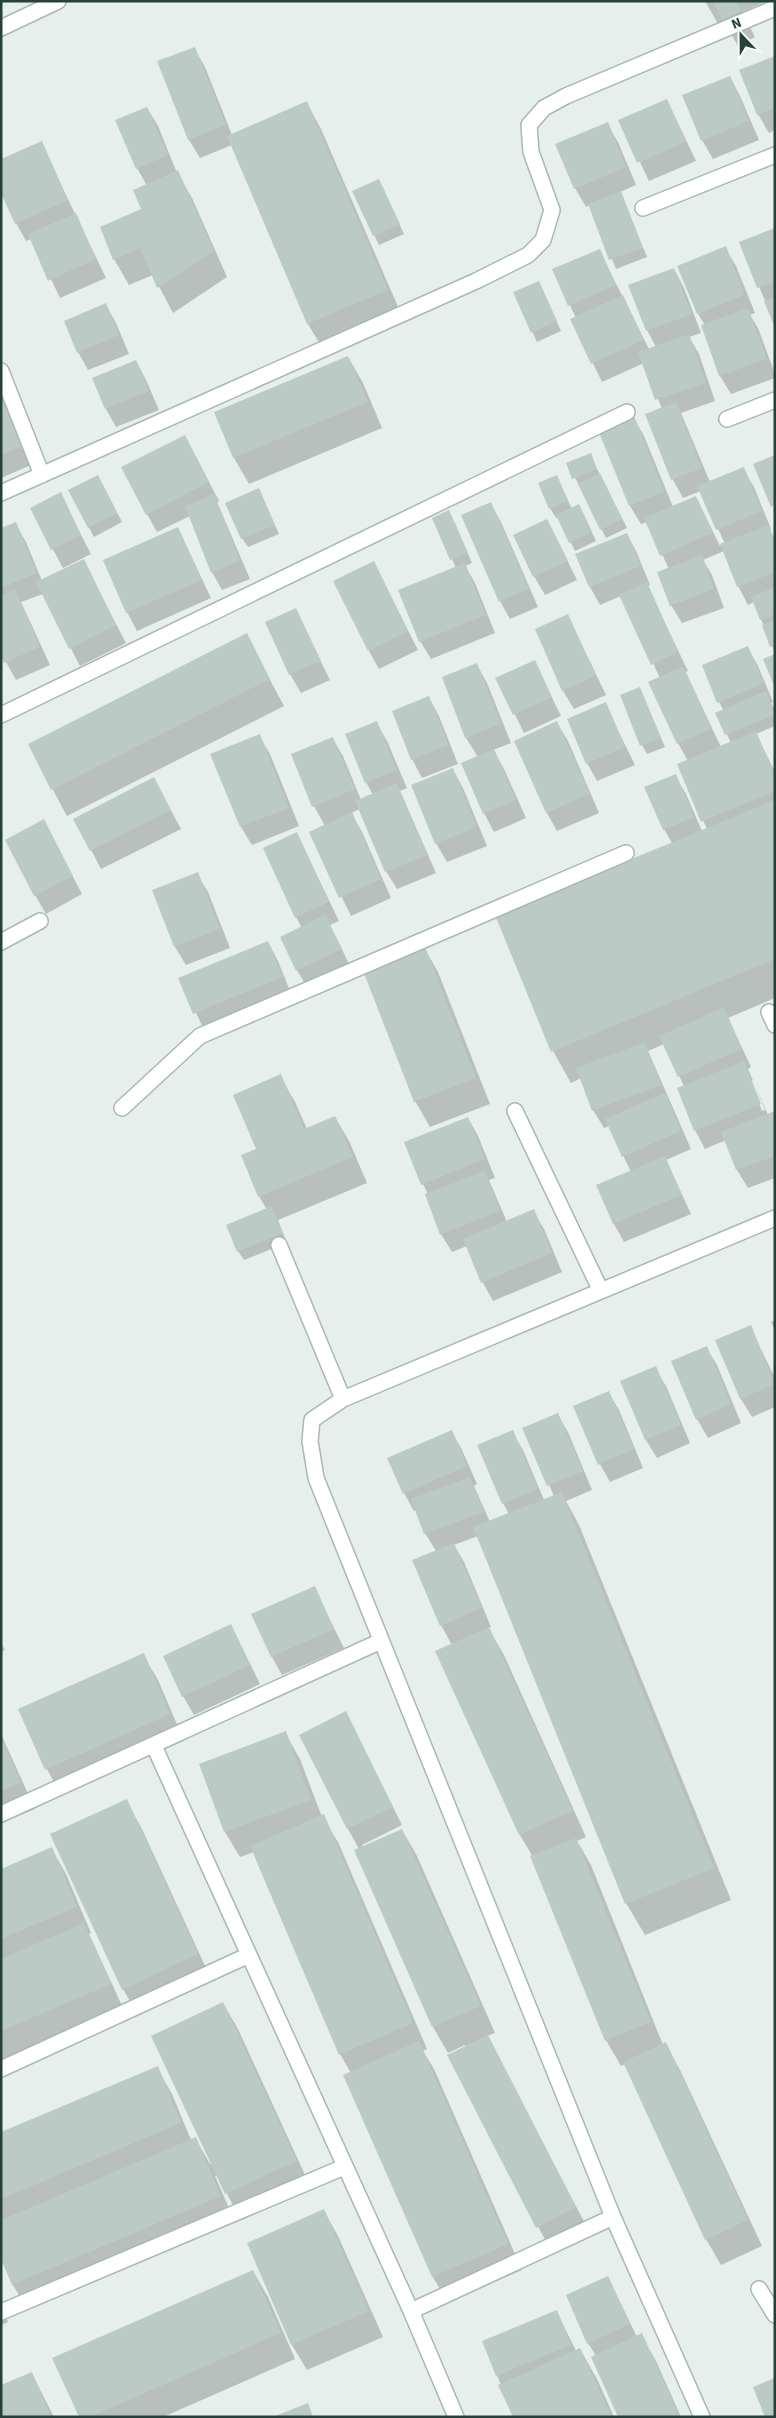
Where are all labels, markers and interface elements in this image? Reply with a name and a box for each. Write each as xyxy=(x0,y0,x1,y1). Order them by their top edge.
north arrow xyxy=(716,10,766,60)
text: N xyxy=(728,13,745,35)

